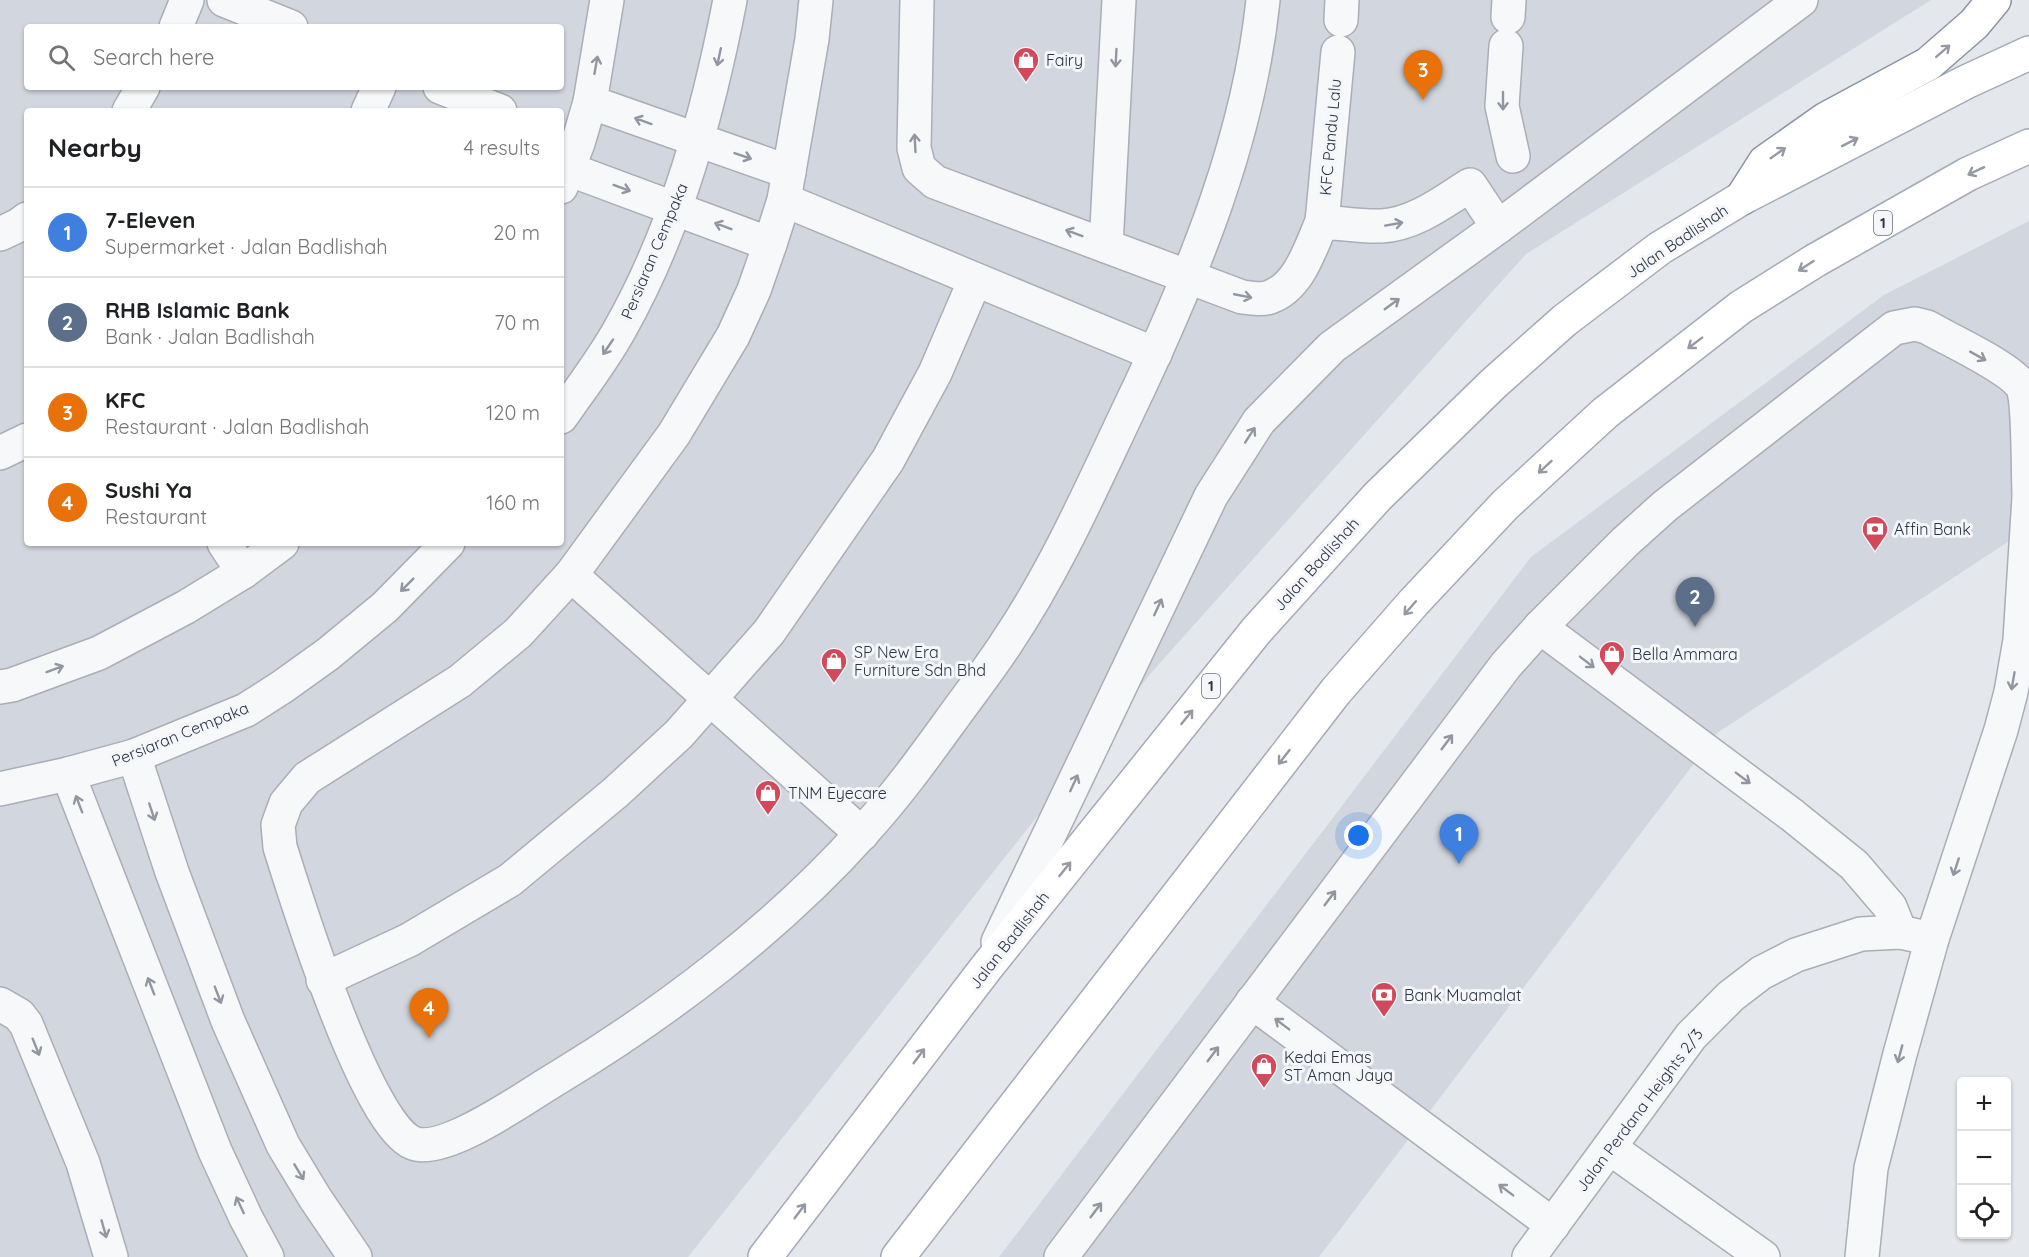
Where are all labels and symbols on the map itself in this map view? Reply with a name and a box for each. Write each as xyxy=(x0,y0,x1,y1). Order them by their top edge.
one-way arrow xyxy=(1935,44,1950,58)
shop icon: Fairy xyxy=(1011,45,1041,83)
one-way arrow xyxy=(713,47,724,67)
one-way arrow xyxy=(1110,48,1121,68)
place label: Fairy xyxy=(1046,50,1083,70)
pin: 3 xyxy=(1404,51,1442,100)
one-way arrow xyxy=(591,56,602,76)
street label: KFC Pandu Lalu xyxy=(1315,78,1345,196)
one-way arrow xyxy=(1497,91,1509,111)
one-way arrow xyxy=(635,114,653,125)
one-way arrow xyxy=(909,134,920,154)
one-way arrow xyxy=(1841,136,1858,148)
one-way arrow xyxy=(1769,147,1785,159)
one-way arrow xyxy=(733,151,752,162)
one-way arrow xyxy=(1967,165,1985,177)
street label: Persiaran Cempaka xyxy=(616,180,692,322)
one-way arrow xyxy=(612,184,631,195)
street label: Jalan Badlishah xyxy=(1622,200,1732,282)
road number: 1 xyxy=(1874,211,1892,235)
one-way arrow xyxy=(1384,218,1404,229)
one-way arrow xyxy=(714,220,733,231)
one-way arrow xyxy=(1065,227,1084,238)
one-way arrow xyxy=(1798,260,1815,272)
one-way arrow xyxy=(1232,291,1252,302)
one-way arrow xyxy=(1384,297,1400,310)
one-way arrow xyxy=(1687,336,1703,349)
one-way arrow xyxy=(602,339,615,356)
one-way arrow xyxy=(1969,350,1986,362)
one-way arrow xyxy=(1244,427,1256,444)
one-way arrow xyxy=(1537,460,1552,475)
street label: Jalan Badlishah xyxy=(1269,513,1363,615)
bank icon: Affin Bank xyxy=(1860,514,1890,552)
place label: Affin Bank xyxy=(1894,519,1971,539)
one-way arrow xyxy=(400,577,414,592)
pin: 2 xyxy=(1676,578,1714,627)
one-way arrow xyxy=(1153,598,1165,616)
one-way arrow xyxy=(1403,600,1416,616)
shop icon: Bella Ammara xyxy=(1597,639,1627,677)
place label: SP New Era Furniture Sdn Bhd xyxy=(854,642,986,680)
place label: Bella Ammara xyxy=(1632,644,1738,664)
shop icon: SP New Era Furniture Sdn Bhd xyxy=(819,646,849,684)
one-way arrow xyxy=(1578,655,1594,668)
one-way arrow xyxy=(46,663,64,674)
one-way arrow xyxy=(2007,670,2018,690)
road number: 1 xyxy=(1202,674,1220,698)
street label: Persiaran Cempaka xyxy=(108,697,252,771)
one-way arrow xyxy=(1180,709,1193,725)
one-way arrow xyxy=(1441,734,1454,750)
one-way arrow xyxy=(1278,749,1291,765)
one-way arrow xyxy=(1735,771,1751,784)
one-way arrow xyxy=(1069,774,1081,792)
shop icon: TNM Eyecare xyxy=(753,778,783,816)
place label: TNM Eyecare xyxy=(788,783,887,803)
one-way arrow xyxy=(73,796,84,814)
one-way arrow xyxy=(148,802,159,821)
pin: 1 xyxy=(1440,814,1478,864)
your location xyxy=(1344,821,1373,850)
one-way arrow xyxy=(1950,857,1961,876)
one-way arrow xyxy=(1059,862,1072,878)
street label: Jalan Badlishah xyxy=(965,887,1053,993)
one-way arrow xyxy=(1324,890,1336,906)
one-way arrow xyxy=(144,977,155,996)
bank icon: Bank Muamalat xyxy=(1369,980,1399,1018)
one-way arrow xyxy=(214,985,225,1004)
place label: Bank Muamalat xyxy=(1404,985,1521,1005)
pin: 4 xyxy=(410,988,448,1038)
one-way arrow xyxy=(1274,1018,1290,1030)
street label: Jalan Perdana Heights 2/3 xyxy=(1571,1024,1707,1196)
one-way arrow xyxy=(31,1037,42,1056)
one-way arrow xyxy=(1894,1044,1905,1063)
one-way arrow xyxy=(1207,1046,1219,1062)
place label: Kedai Emas ST Aman Jaya xyxy=(1284,1047,1393,1085)
one-way arrow xyxy=(912,1048,925,1064)
shop icon: Kedai Emas ST Aman Jaya xyxy=(1249,1051,1279,1089)
one-way arrow xyxy=(294,1163,306,1180)
one-way arrow xyxy=(1498,1184,1514,1197)
one-way arrow xyxy=(234,1197,245,1215)
one-way arrow xyxy=(794,1203,807,1219)
one-way arrow xyxy=(1090,1203,1103,1219)
one-way arrow xyxy=(99,1220,110,1239)

